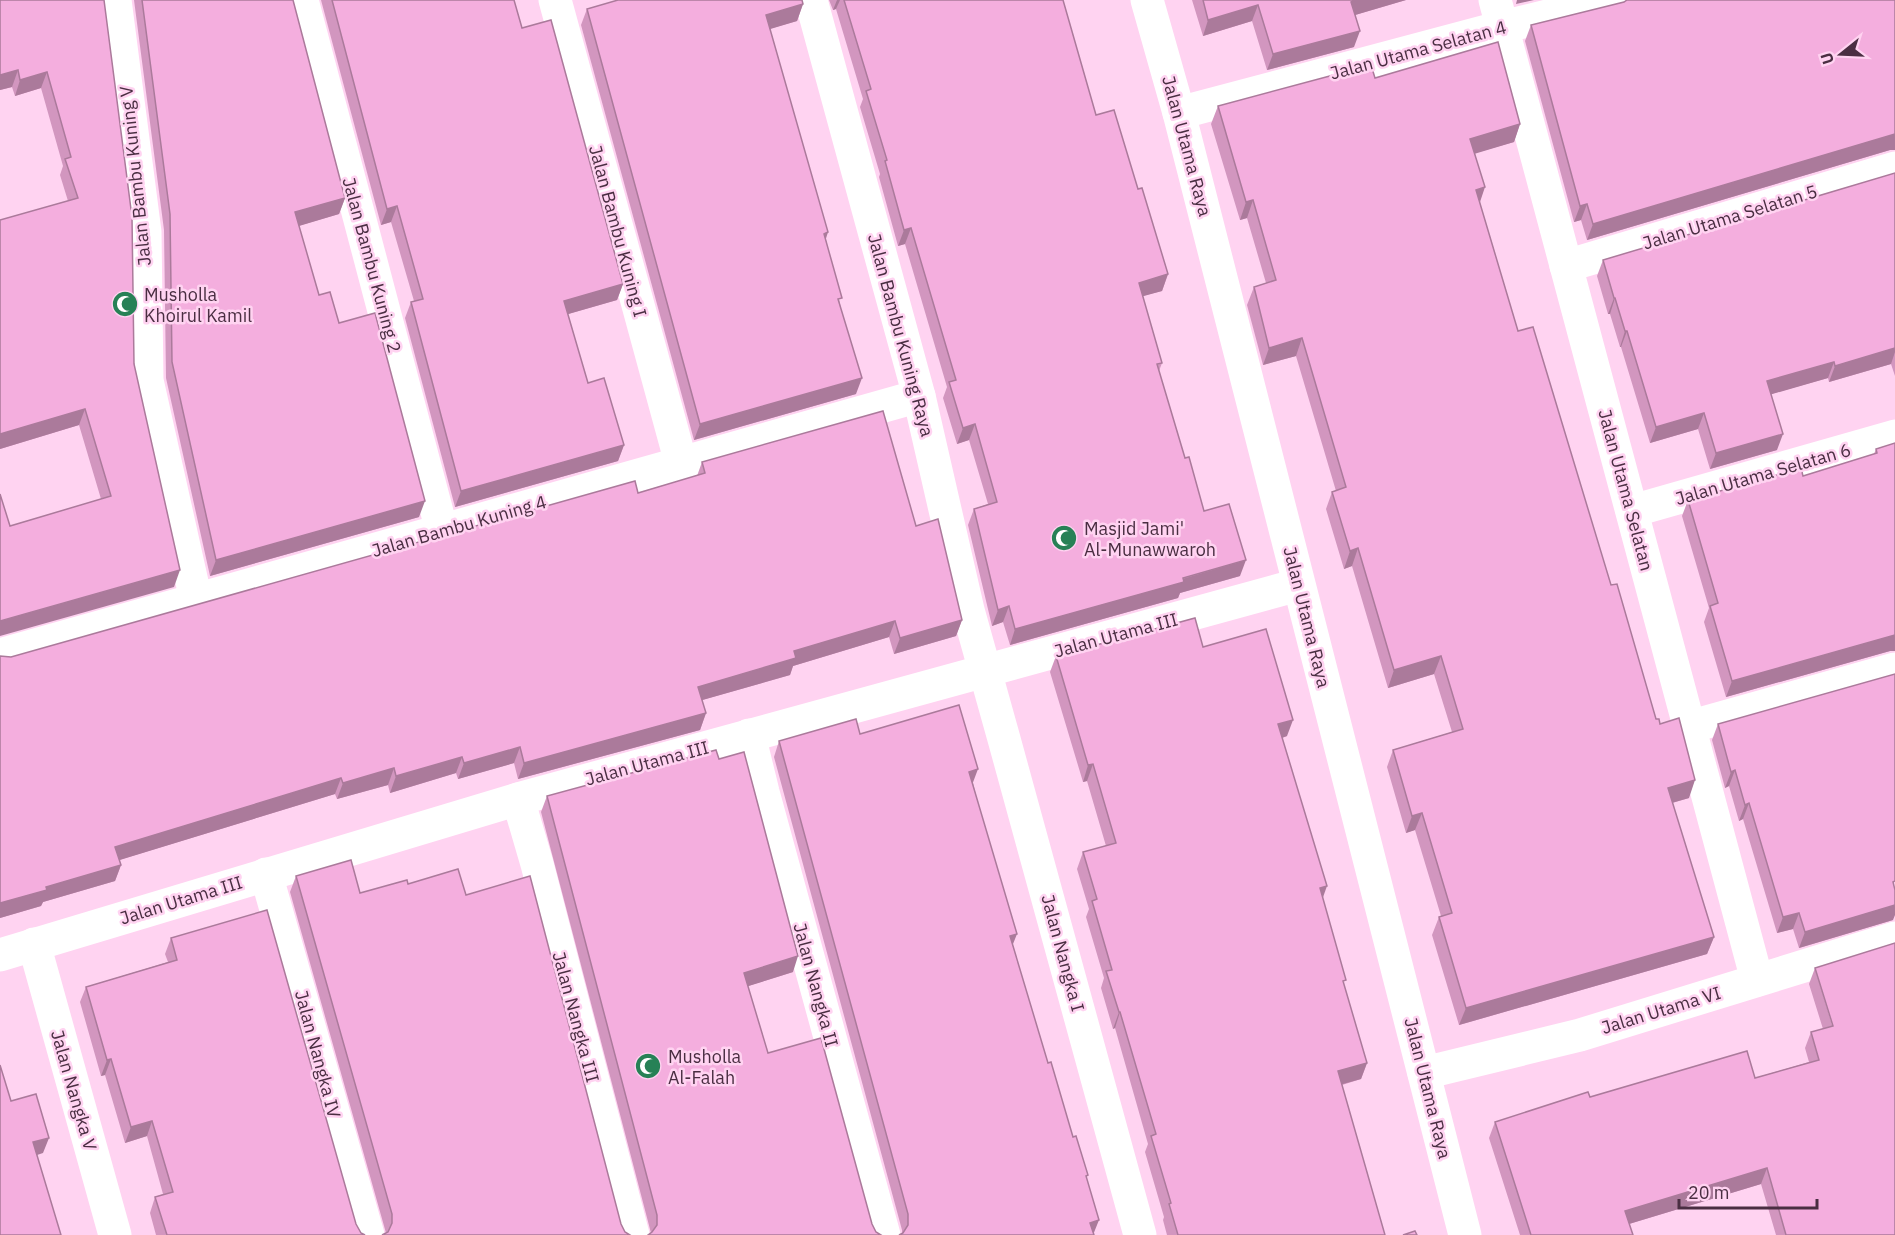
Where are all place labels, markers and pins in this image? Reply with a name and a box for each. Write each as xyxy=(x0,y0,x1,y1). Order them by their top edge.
place label: Musholla Khoirul Kamil xyxy=(144,283,252,327)
mosque icon: Musholla Khoirul Kamil xyxy=(110,289,140,319)
place label: Masjid Jami' Al-Munawwaroh xyxy=(1084,517,1216,561)
mosque icon: Masjid Jami' Al-Munawwaroh xyxy=(1049,523,1079,553)
place label: Musholla Al-Falah xyxy=(668,1045,742,1089)
mosque icon: Musholla Al-Falah xyxy=(633,1051,663,1081)

